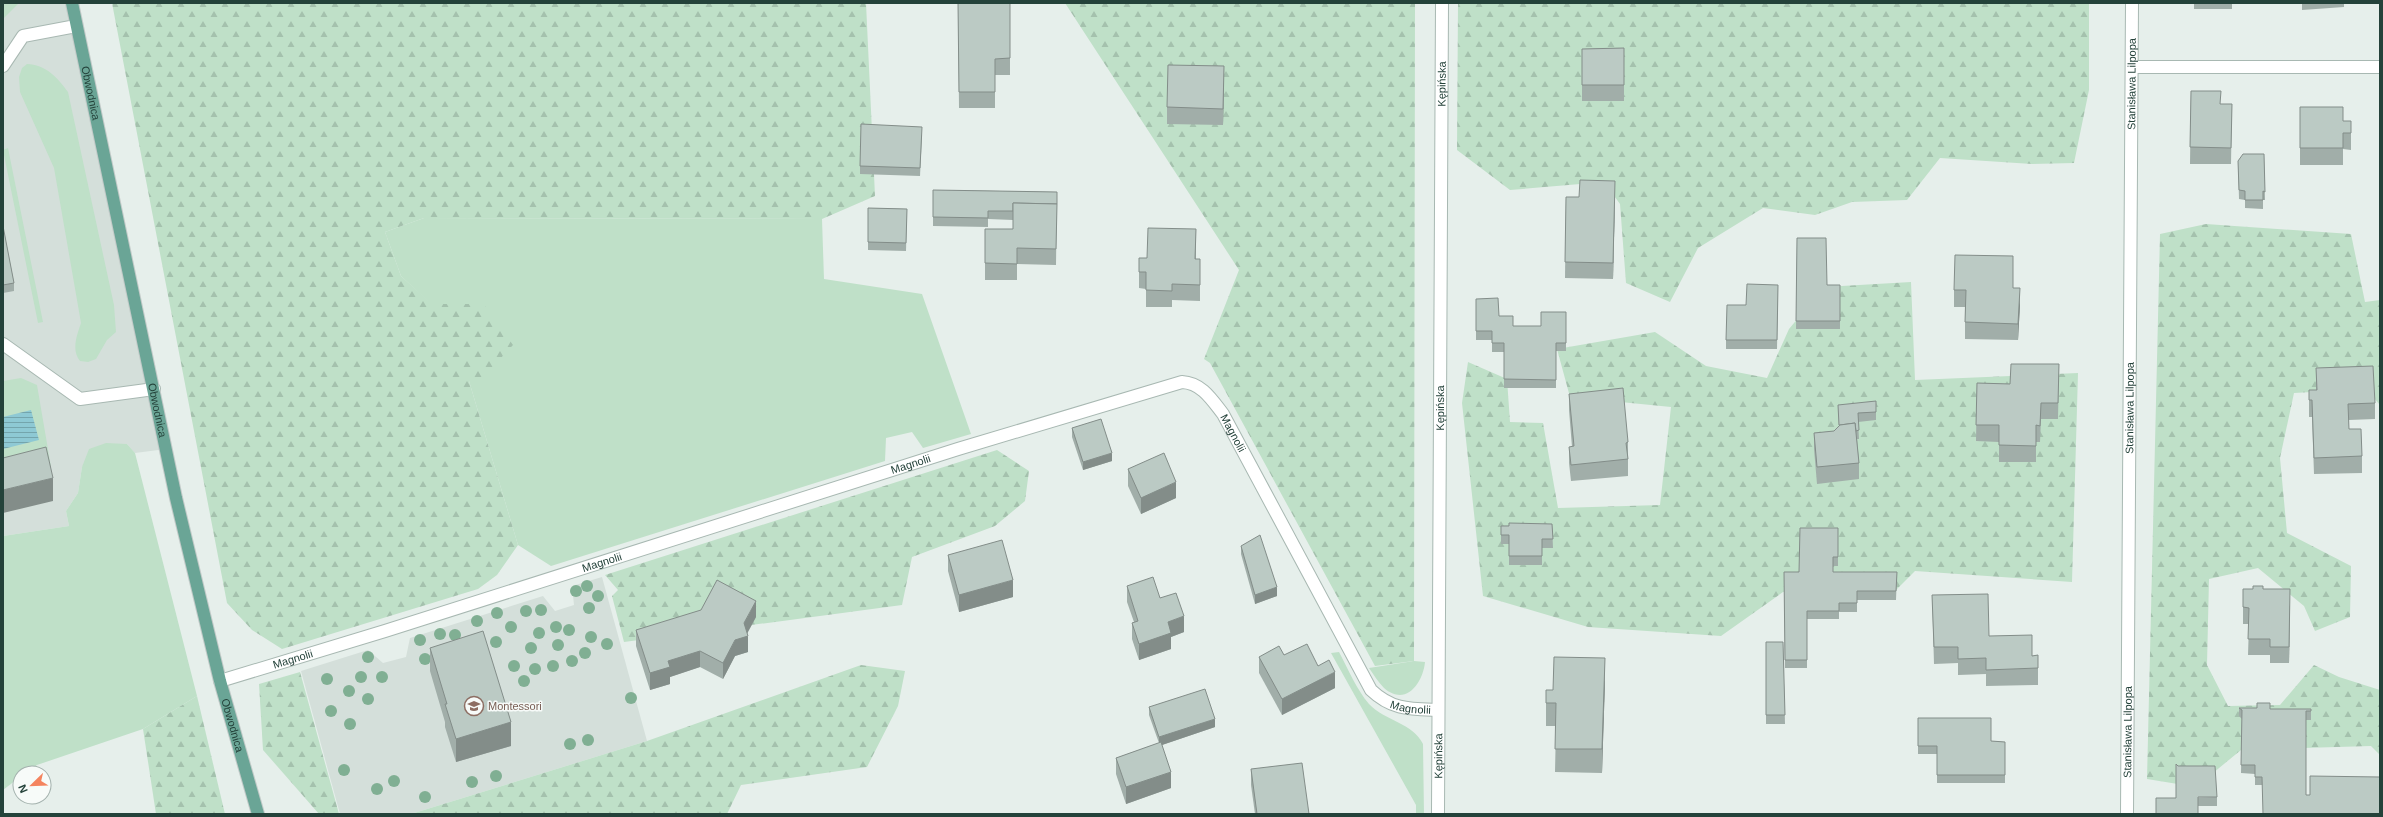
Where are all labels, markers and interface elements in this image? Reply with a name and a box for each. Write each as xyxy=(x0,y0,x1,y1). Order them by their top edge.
street label: Stanisława Lilpopa xyxy=(2125,37,2138,130)
street label: Kępińska xyxy=(1435,60,1448,107)
street label: Obwodnica xyxy=(79,65,103,122)
street label: Stanisława Lilpopa xyxy=(2123,361,2136,454)
street label: Obwodnica xyxy=(146,382,169,439)
street label: Kępińska xyxy=(1434,384,1446,431)
street label: Magnolii xyxy=(1218,412,1248,454)
street label: Magnolii xyxy=(889,452,932,476)
street label: Magnolii xyxy=(581,550,623,574)
street label: Magnolii xyxy=(271,647,314,671)
street label: Stanisława Lilpopa xyxy=(2121,685,2134,778)
school or university icon: Montessori xyxy=(463,695,485,717)
street label: Obwodnica xyxy=(219,697,246,754)
street label: Magnolii xyxy=(1389,698,1431,716)
place label: Montessori xyxy=(488,700,542,712)
street label: Kępińska xyxy=(1432,732,1444,779)
north arrow xyxy=(12,765,52,805)
text: N xyxy=(16,783,30,795)

